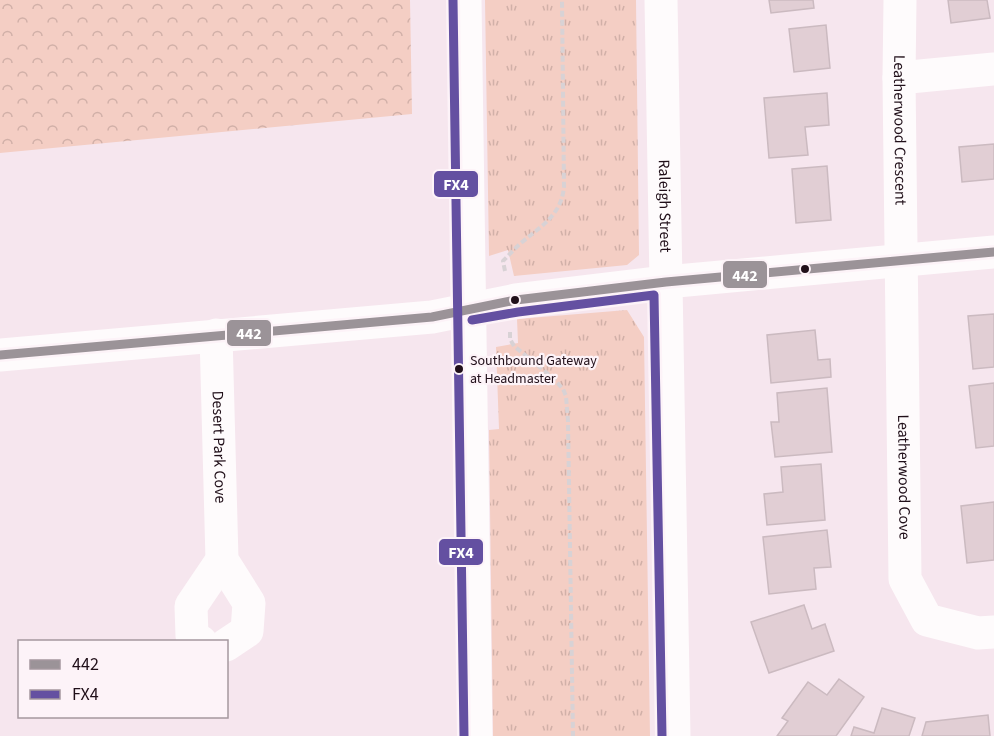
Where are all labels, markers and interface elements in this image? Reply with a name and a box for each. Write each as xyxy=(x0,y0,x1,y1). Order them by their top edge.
street label: Leatherwood Crescent xyxy=(888,55,912,206)
street label: Raleigh Street xyxy=(653,159,676,253)
line badge: FX4 xyxy=(433,170,479,198)
text: FX4 xyxy=(443,174,469,196)
line badge: 442 xyxy=(722,260,768,289)
unlabelled marker xyxy=(799,263,811,275)
text: 442 xyxy=(732,265,758,287)
unlabelled marker xyxy=(509,294,521,306)
line badge: 442 xyxy=(226,319,272,347)
text: 442 xyxy=(236,323,262,345)
place label: Southbound Gateway at Headmaster xyxy=(470,351,597,389)
marker: Southbound Gateway at Headmaster xyxy=(453,363,465,375)
street label: Desert Park Cove xyxy=(206,390,231,504)
street label: Leatherwood Cove xyxy=(892,414,916,540)
line badge: FX4 xyxy=(438,538,484,566)
text: FX4 xyxy=(448,542,474,564)
legend xyxy=(18,640,228,718)
text: 442 xyxy=(72,652,99,677)
text: FX4 xyxy=(72,682,99,707)

